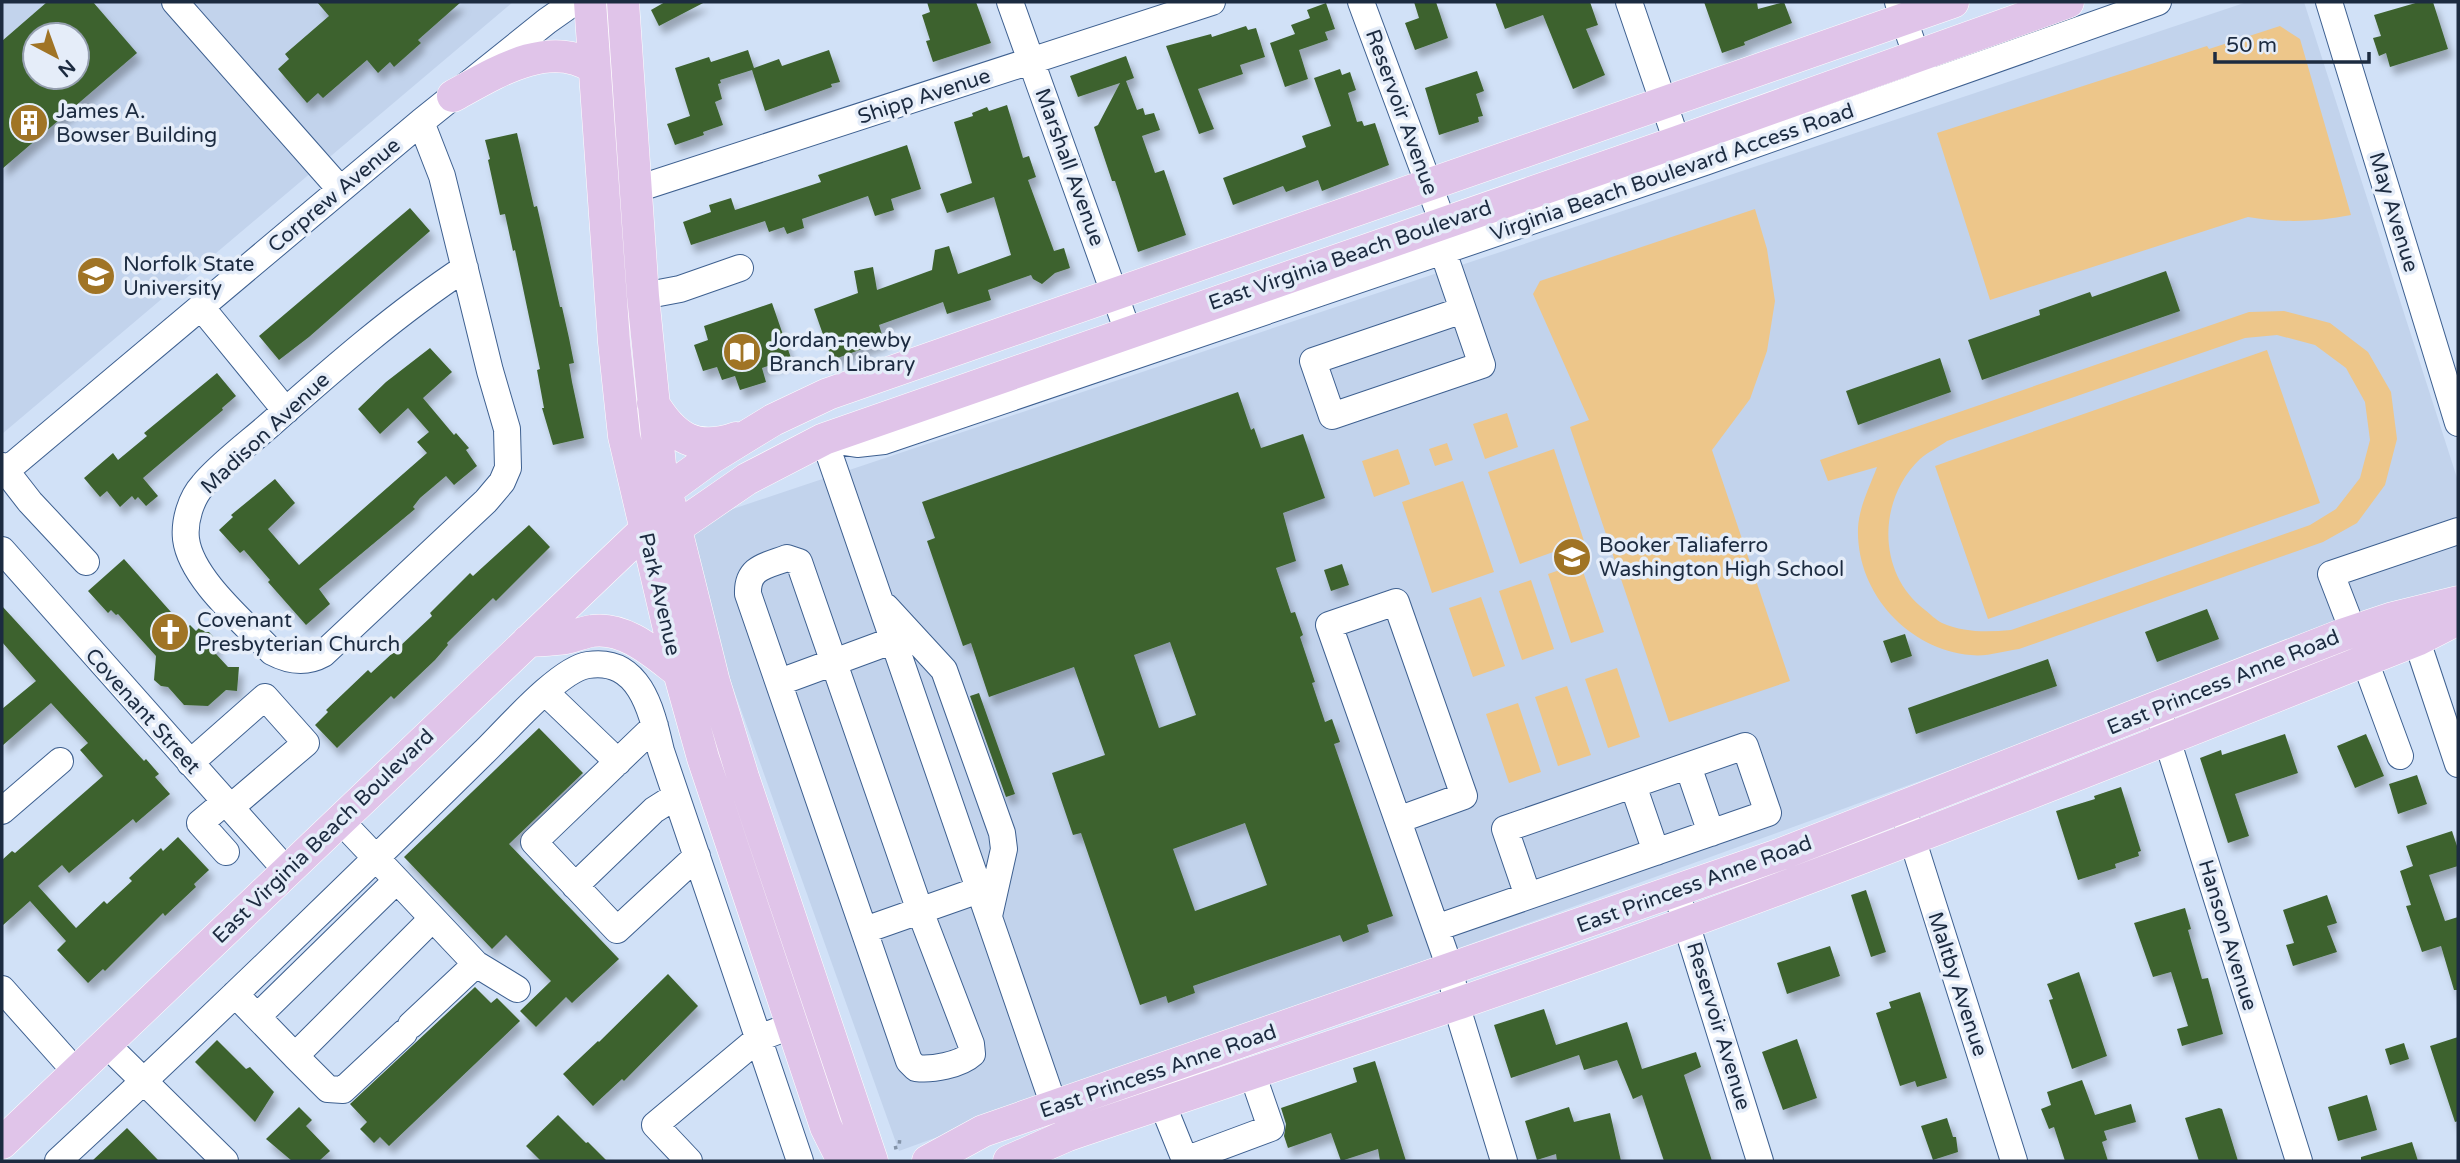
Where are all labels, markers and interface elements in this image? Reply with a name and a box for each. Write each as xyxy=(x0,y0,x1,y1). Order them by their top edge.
north arrow xyxy=(21,21,91,91)
scale bar xyxy=(2215,21,2369,65)
street label: Reservoir Avenue xyxy=(1360,26,1443,199)
text: 50 m xyxy=(2226,33,2277,58)
text: N xyxy=(54,55,79,81)
street label: Shipp Avenue xyxy=(855,63,994,130)
street label: Marshall Avenue xyxy=(1029,85,1110,249)
street label: Virginia Beach Boulevard Access Road xyxy=(1487,98,1857,247)
place label: James A. Bowser Building xyxy=(56,99,217,148)
building icon: James A. Bowser Building xyxy=(8,102,50,144)
street label: Corprew Avenue xyxy=(263,133,406,258)
street label: May Avenue xyxy=(2363,149,2424,275)
street label: East Virginia Beach Boulevard xyxy=(1205,195,1495,316)
place label: Norfolk State University xyxy=(123,252,255,301)
school or university icon: Norfolk State University xyxy=(75,255,117,297)
place label: Jordan-newby Branch Library xyxy=(769,328,915,377)
library icon: Jordan-newby Branch Library xyxy=(721,331,763,373)
street label: Madison Avenue xyxy=(196,367,335,499)
street label: Park Avenue xyxy=(633,530,686,658)
place label: Booker Taliaferro Washington High School xyxy=(1599,533,1844,582)
school or university icon: Booker Taliaferro Washington High School xyxy=(1551,536,1593,578)
place label: Covenant Presbyterian Church xyxy=(197,608,400,657)
church icon: Covenant Presbyterian Church xyxy=(149,611,191,653)
street label: East Princess Anne Road xyxy=(2103,624,2343,741)
street label: Covenant Street xyxy=(80,643,206,779)
street label: East Virginia Beach Boulevard xyxy=(207,724,439,949)
street label: East Princess Anne Road xyxy=(1573,830,1815,939)
street label: Hanson Avenue xyxy=(2193,857,2262,1014)
street label: Maltby Avenue xyxy=(1922,909,1993,1060)
street label: Reservoir Avenue xyxy=(1681,939,1756,1113)
street label: East Princess Anne Road xyxy=(1037,1019,1280,1124)

